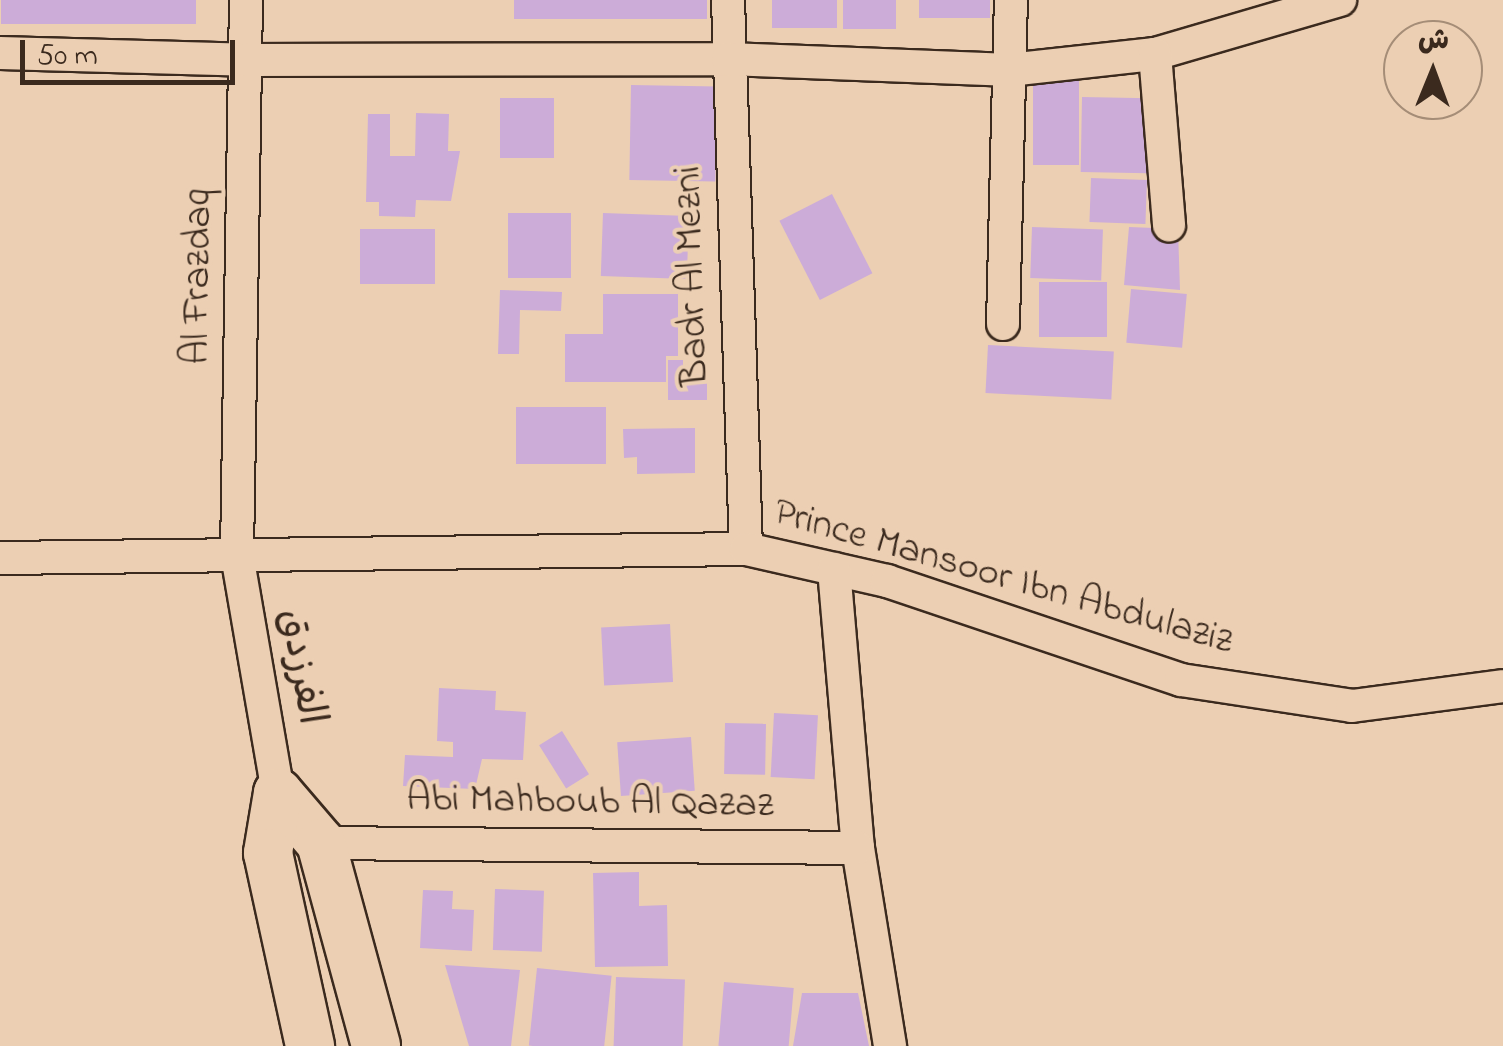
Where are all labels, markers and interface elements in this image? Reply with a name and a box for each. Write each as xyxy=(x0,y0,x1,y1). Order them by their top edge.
scale bar xyxy=(25,20,240,82)
north arrow xyxy=(1383,20,1483,120)
text: ش xyxy=(1418,21,1449,62)
text: 50 m xyxy=(37,35,98,79)
street label: Badr Al Mezni xyxy=(665,165,721,387)
street label: Al Frazdaq xyxy=(173,189,225,365)
street label: Prince Mansoor Ibn Abdulaziz xyxy=(768,489,1238,667)
street label: الفرزدق xyxy=(266,605,334,729)
street label: Abi Mahboub Al Qazaz xyxy=(406,776,774,830)

